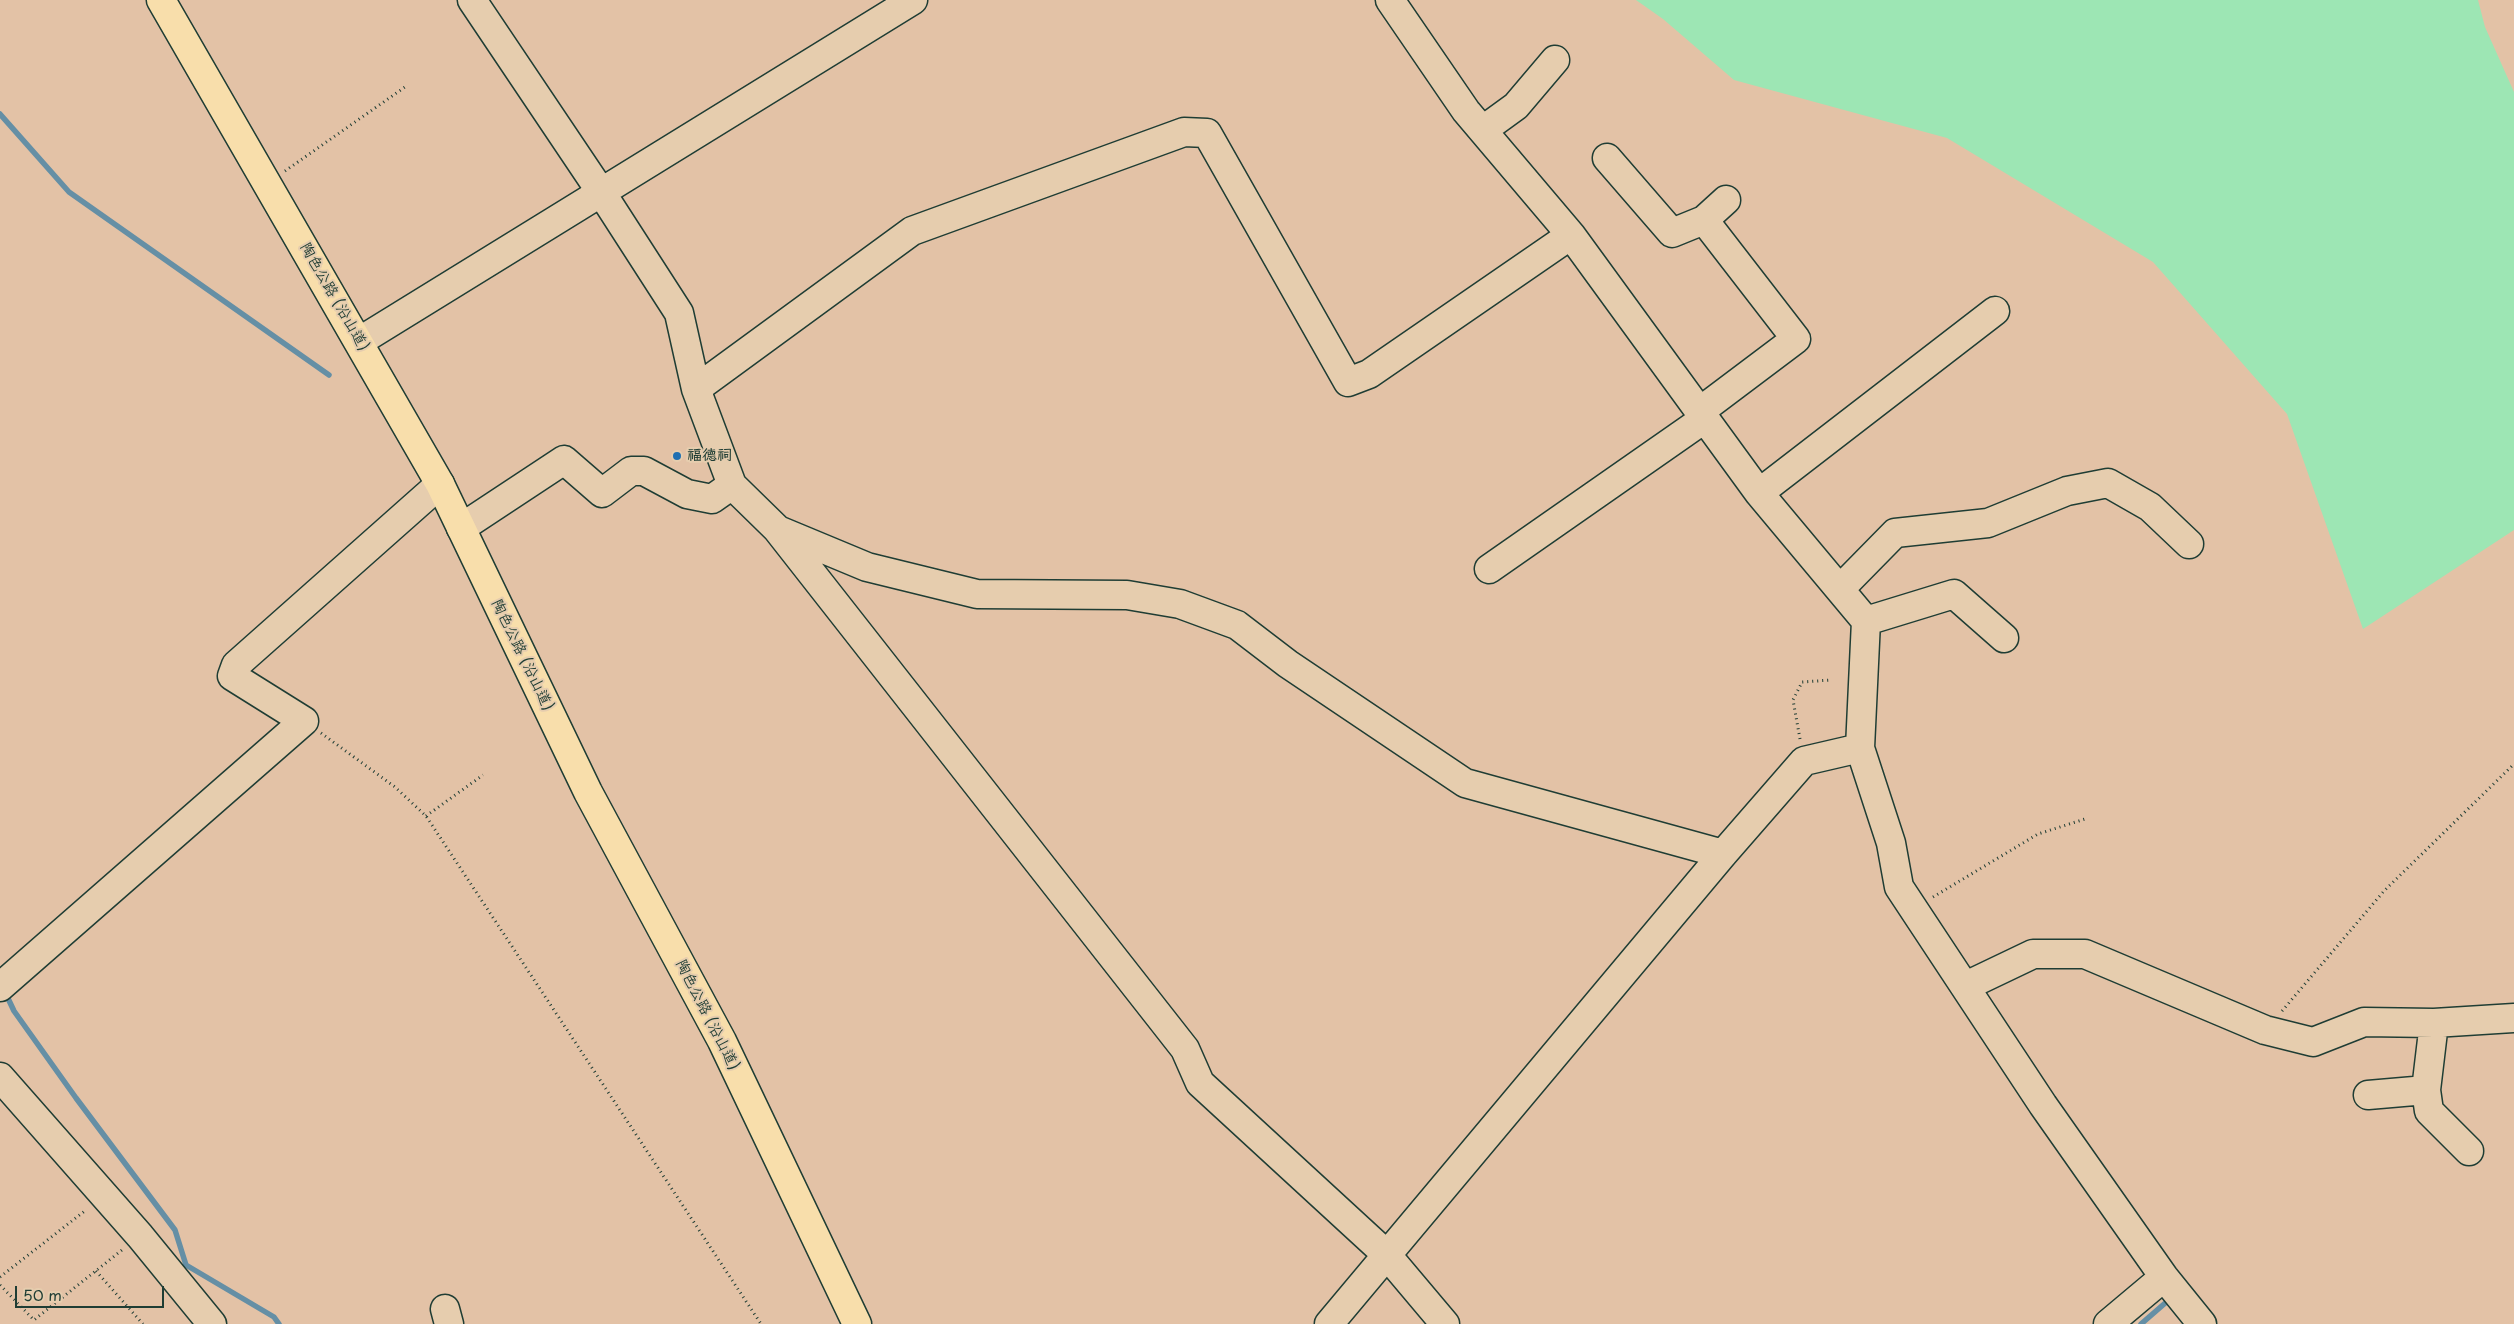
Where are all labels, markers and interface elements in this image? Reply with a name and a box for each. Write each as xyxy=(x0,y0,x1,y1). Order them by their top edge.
street label: 陶色公路 (沿山道) xyxy=(296,240,372,354)
place label: 福德祠 xyxy=(687,447,732,465)
marker: 福德祠 xyxy=(671,450,683,462)
street label: 陶色公路 (沿山道) xyxy=(487,596,557,714)
street label: 陶色公路 (沿山道) xyxy=(671,957,743,1073)
scale bar xyxy=(18,1276,166,1308)
text: 50 m xyxy=(23,1283,62,1306)

